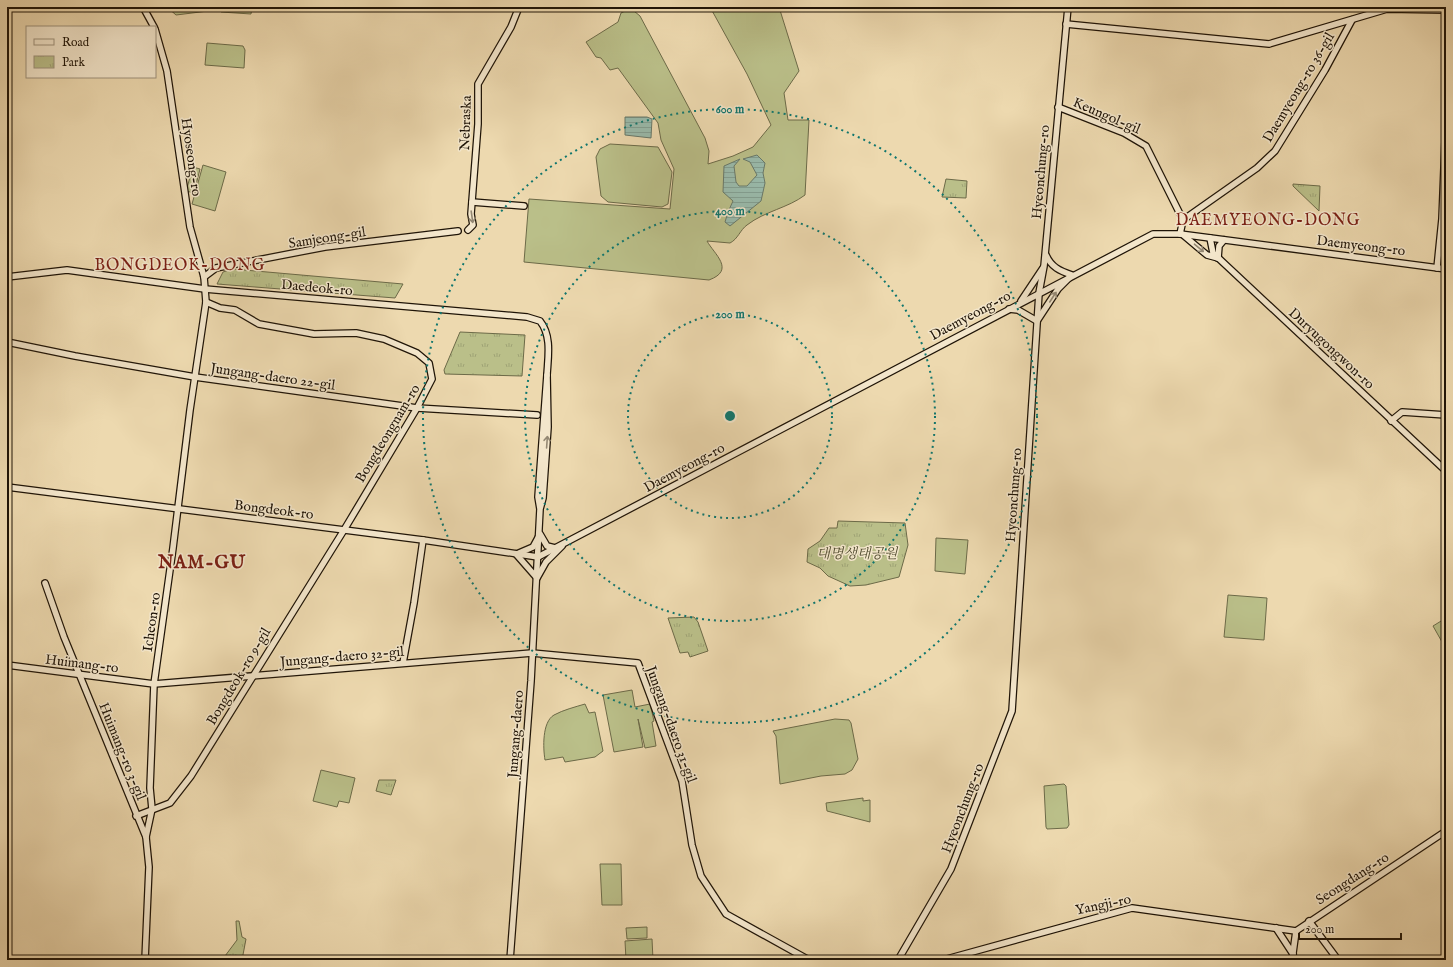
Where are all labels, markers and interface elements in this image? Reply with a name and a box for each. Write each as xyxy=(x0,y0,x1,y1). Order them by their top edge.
legend xyxy=(26,26,156,78)
street label: Daemyeong-ro 36-gil xyxy=(1259,29,1339,146)
text: Road xyxy=(62,35,90,50)
text: Park xyxy=(62,55,85,70)
street label: Nebraska xyxy=(456,94,476,151)
street label: Keungol-gil xyxy=(1070,94,1143,138)
text: 600 m xyxy=(716,102,745,117)
street label: Hyoseong-ro xyxy=(177,117,205,198)
street label: Hyeonchung-ro xyxy=(1028,124,1054,220)
text: 400 m xyxy=(715,204,746,219)
one-way arrow xyxy=(468,211,476,224)
district label: DAEMYEONG-DONG xyxy=(1176,211,1360,231)
street label: Samjeong-gil xyxy=(287,223,367,253)
street label: Daemyeong-ro xyxy=(1315,232,1407,260)
one-way arrow xyxy=(1194,244,1204,253)
district label: BONGDEOK-DONG xyxy=(95,256,265,276)
street label: Daedeok-ro xyxy=(280,276,354,300)
street label: Daemyeong-ro xyxy=(927,287,1015,345)
one-way arrow xyxy=(1049,292,1057,303)
street label: Duryugongwon-ro xyxy=(1284,304,1378,394)
text: 200 m xyxy=(715,307,745,322)
street label: Jungang-daero 22-gil xyxy=(207,359,337,395)
street label: Bongdeongnam-ro xyxy=(351,381,425,486)
centre of rings xyxy=(723,409,737,423)
one-way arrow xyxy=(543,436,551,449)
street label: Daemyeong-ro xyxy=(641,439,729,497)
street label: Hyeonchung-ro xyxy=(1002,447,1026,543)
street label: Bongdeok-ro xyxy=(233,496,315,524)
park label: 대명생태공원 xyxy=(816,545,899,563)
district label: NAM-GU xyxy=(157,552,246,575)
street label: Icheon-ro xyxy=(139,591,165,653)
street label: Bongdeok-ro 9-gil xyxy=(203,624,275,729)
street label: Jungang-daero 32-gil xyxy=(277,643,405,672)
street label: Huimang-ro xyxy=(44,651,120,677)
street label: Jungang-daero 31-gil xyxy=(641,662,701,785)
street label: Jungang-daero xyxy=(504,689,528,781)
street label: Huimang-ro 3-gil xyxy=(94,700,150,803)
street label: Hyeonchung-ro xyxy=(938,760,988,856)
street label: Seongdang-ro xyxy=(1312,848,1393,909)
street label: Yangji-ro xyxy=(1074,890,1133,920)
scale bar xyxy=(1299,915,1401,941)
text: 200 m xyxy=(1305,922,1334,937)

